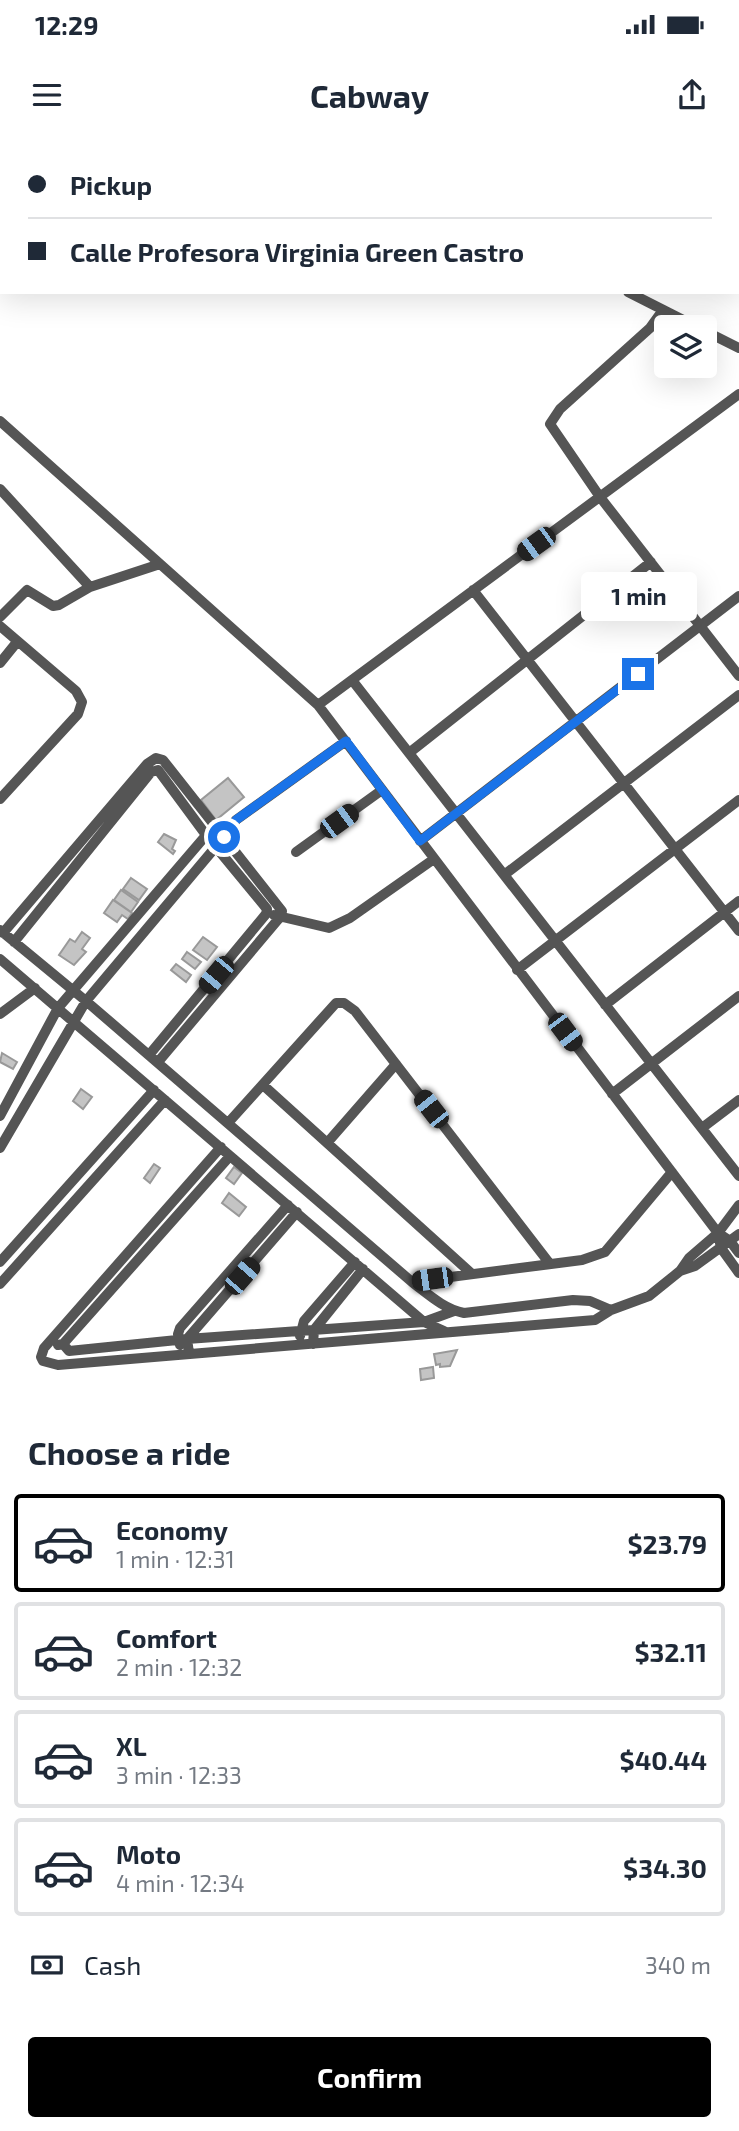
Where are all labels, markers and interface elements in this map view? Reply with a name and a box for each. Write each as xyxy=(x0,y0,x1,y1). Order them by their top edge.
text: 12:29 xyxy=(35,9,98,40)
icon: menu xyxy=(28,76,66,114)
text: Cabway xyxy=(310,76,429,114)
icon: share xyxy=(673,76,711,114)
text: Pickup xyxy=(70,169,152,200)
text: Calle Profesora Virginia Green Castro xyxy=(70,236,524,267)
map controls xyxy=(654,315,717,378)
button: layers xyxy=(654,315,717,378)
car xyxy=(513,523,560,565)
callout: 1 min xyxy=(580,573,696,622)
text: 1 min xyxy=(611,582,667,610)
route end xyxy=(622,658,654,690)
car xyxy=(316,800,363,842)
route start xyxy=(208,821,240,853)
car xyxy=(195,952,238,998)
car xyxy=(544,1009,587,1055)
car xyxy=(410,1086,453,1132)
car xyxy=(221,1253,264,1299)
car xyxy=(410,1266,455,1292)
text: Choose a ride xyxy=(28,1433,231,1471)
icon: car xyxy=(32,1512,95,1575)
text: Economy xyxy=(116,1514,228,1545)
text: $23.79 xyxy=(628,1528,707,1559)
text: 1 min · 12:31 xyxy=(116,1545,235,1573)
icon: car xyxy=(32,1620,95,1683)
text: Comfort xyxy=(116,1622,217,1653)
text: $32.11 xyxy=(634,1636,707,1667)
text: 2 min · 12:32 xyxy=(116,1653,242,1681)
icon: car xyxy=(32,1728,95,1791)
text: XL xyxy=(116,1730,147,1761)
text: $40.44 xyxy=(620,1744,707,1775)
text: 3 min · 12:33 xyxy=(116,1761,242,1789)
icon: car xyxy=(32,1836,95,1899)
text: Moto xyxy=(116,1838,181,1869)
text: $34.30 xyxy=(623,1852,707,1883)
text: 4 min · 12:34 xyxy=(116,1869,245,1897)
icon: cash xyxy=(28,1946,66,1984)
text: Cash xyxy=(84,1949,141,1980)
text: 340 m xyxy=(645,1951,711,1979)
button: Confirm xyxy=(28,2037,711,2117)

